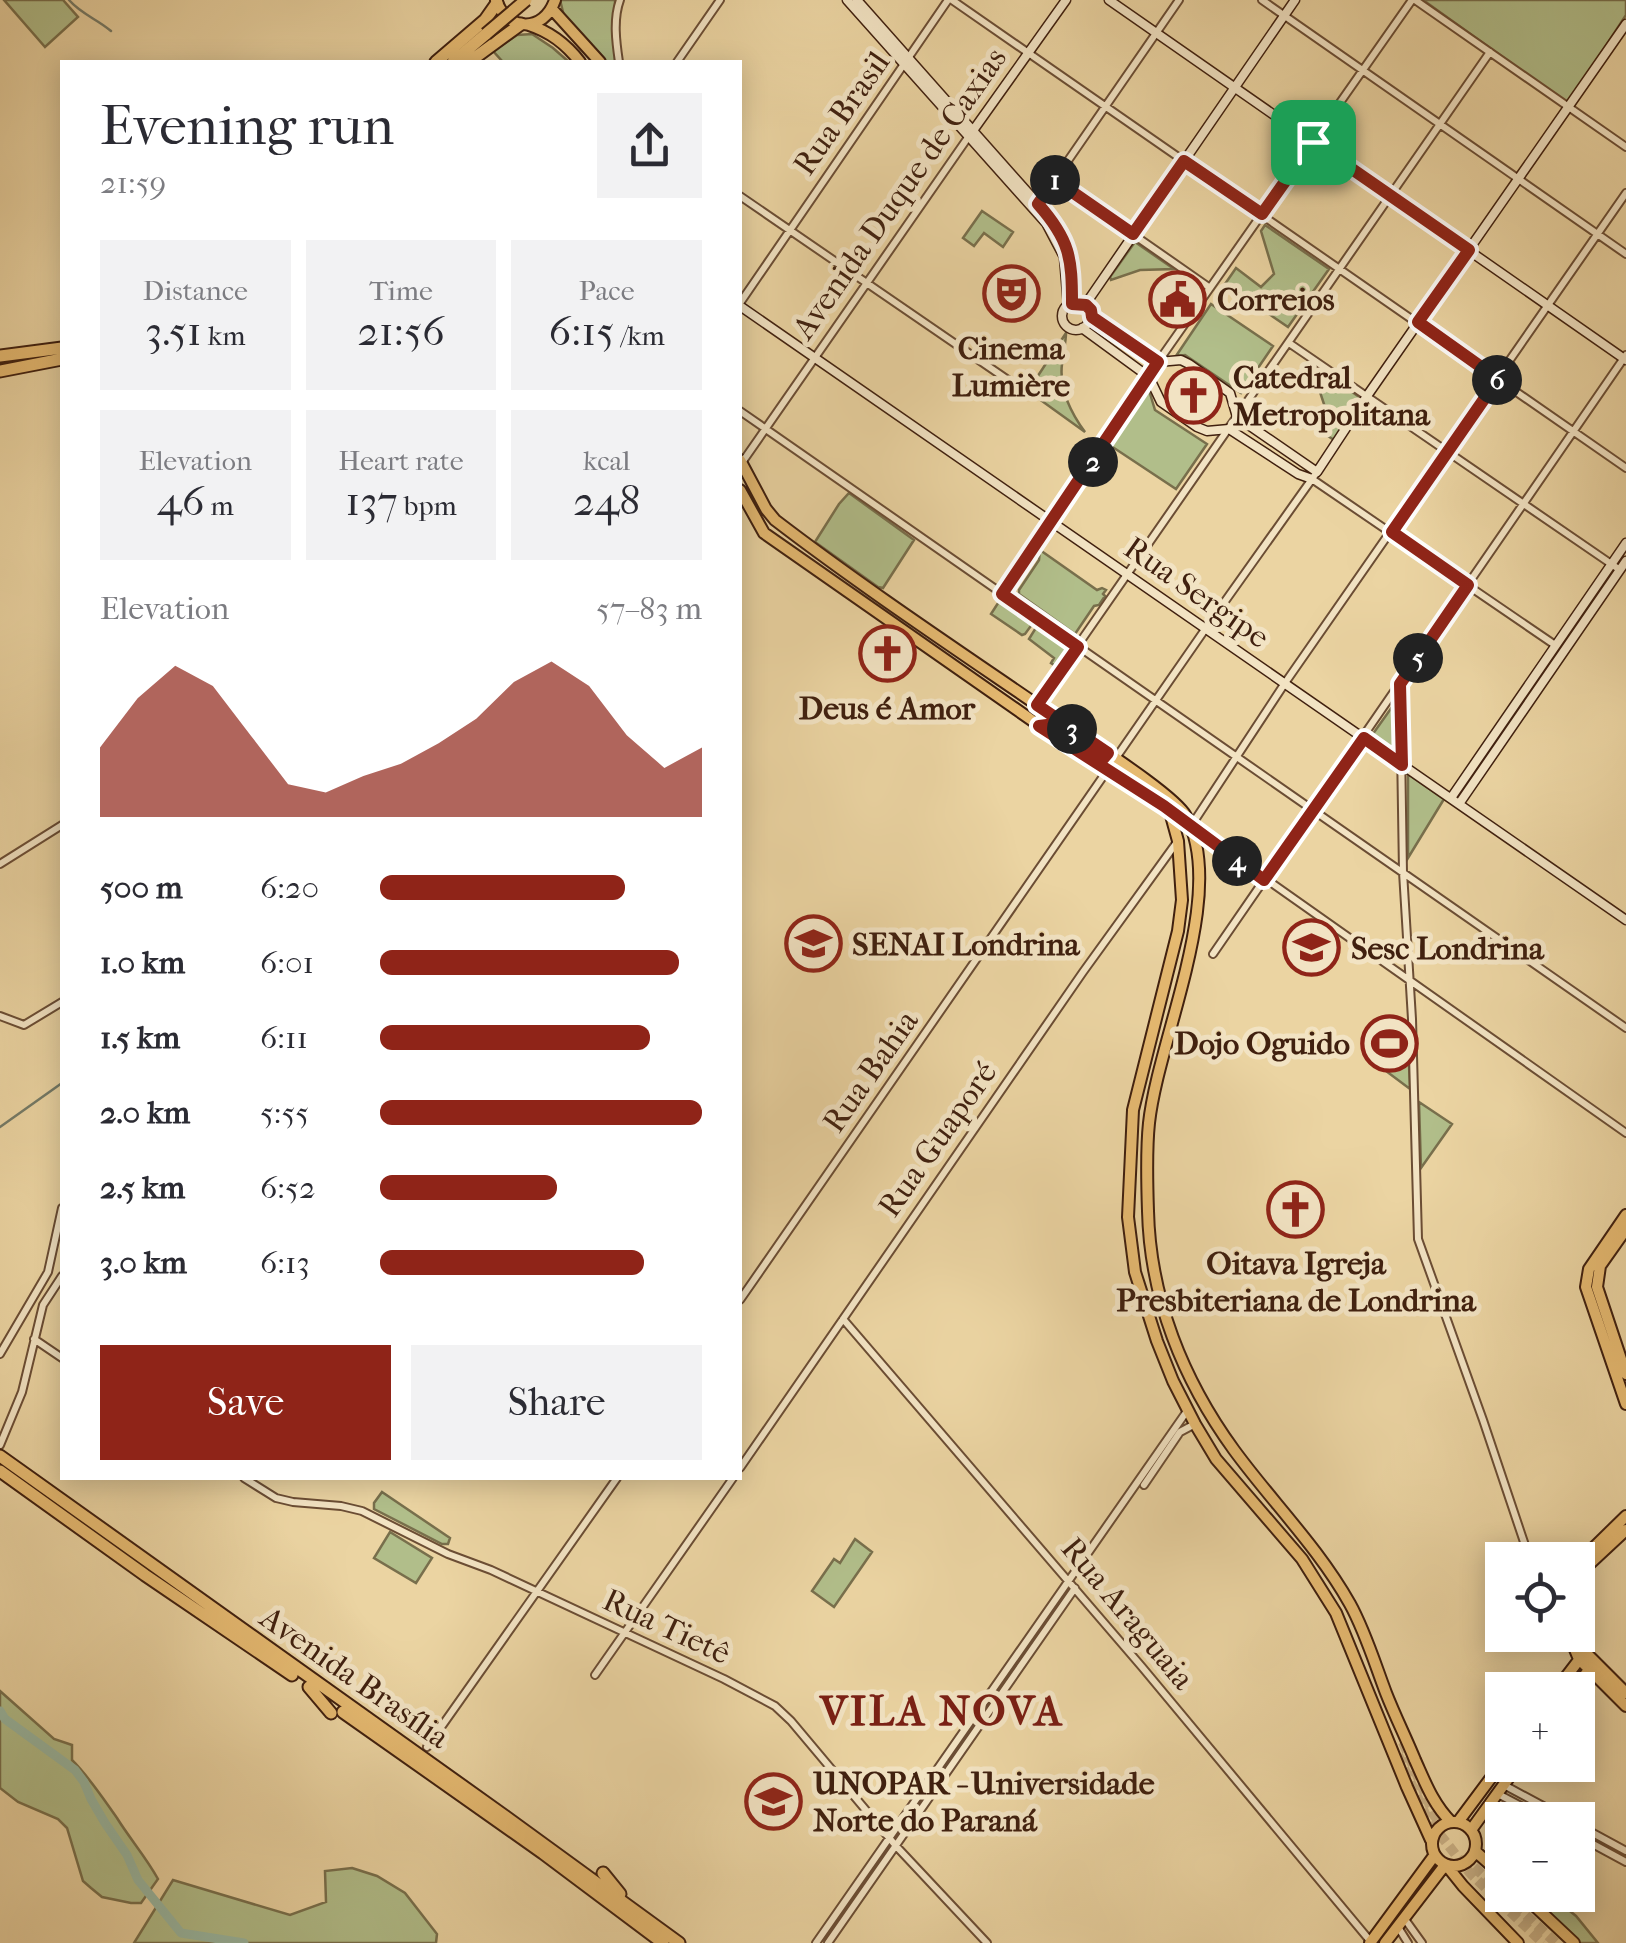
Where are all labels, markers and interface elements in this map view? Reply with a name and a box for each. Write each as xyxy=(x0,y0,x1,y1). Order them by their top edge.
street label: Avenida Duque de Caxias xyxy=(784,41,1014,348)
street label: Rua Brasil xyxy=(786,44,897,182)
button: share xyxy=(597,93,702,198)
text: Evening run xyxy=(100,94,394,158)
pin xyxy=(1271,100,1356,185)
icon: arrive xyxy=(1286,115,1341,170)
pin: 1 xyxy=(1030,155,1080,205)
text: 1 xyxy=(1050,163,1060,196)
text: 21:59 xyxy=(100,164,166,201)
theatre icon: Cinema Lumière xyxy=(981,264,1041,324)
public building icon: Correios xyxy=(1148,269,1208,329)
text: Distance xyxy=(143,274,248,307)
text: Time xyxy=(369,274,433,307)
text: Pace xyxy=(579,274,635,307)
place label: Correios xyxy=(1217,281,1335,318)
text: 3.51 xyxy=(145,307,202,356)
text: 21:56 xyxy=(357,307,445,356)
text: 6:15 xyxy=(548,307,614,356)
text: km xyxy=(202,319,246,352)
text: /km xyxy=(614,319,665,352)
place label: Cinema Lumière xyxy=(952,330,1070,404)
pin: 6 xyxy=(1472,355,1522,405)
place label: Catedral Metropolitana xyxy=(1233,359,1431,433)
text: 6 xyxy=(1489,363,1505,396)
church icon: Catedral Metropolitana xyxy=(1164,365,1224,425)
pin: 2 xyxy=(1068,437,1118,487)
text: Elevation xyxy=(139,444,252,477)
text: Heart rate xyxy=(338,444,464,477)
text: kcal xyxy=(583,444,630,477)
text: 2 xyxy=(1086,445,1100,478)
text: 46 xyxy=(157,477,204,526)
text: 137 xyxy=(345,477,398,526)
text: 248 xyxy=(573,477,640,526)
text: m xyxy=(204,489,234,522)
text: bpm xyxy=(398,489,457,522)
street label: Rua Sergipe xyxy=(1117,529,1276,656)
text: Elevation xyxy=(100,590,229,627)
text: 57–83 m xyxy=(596,590,702,627)
church icon: Deus é Amor xyxy=(857,624,917,684)
pin: 5 xyxy=(1393,633,1443,683)
text: 5 xyxy=(1412,641,1424,674)
place label: Deus é Amor xyxy=(799,690,977,727)
pin: 3 xyxy=(1047,704,1097,754)
text: 3 xyxy=(1066,712,1078,745)
pin: 4 xyxy=(1212,836,1262,886)
text: 4 xyxy=(1229,844,1245,877)
text: 500 m xyxy=(100,869,183,906)
text: 6:20 xyxy=(260,869,319,906)
school or university icon: SENAI Londrina xyxy=(783,914,843,974)
school or university icon: Sesc Londrina xyxy=(1282,918,1342,978)
place label: SENAI Londrina xyxy=(852,926,1081,963)
place label: Sesc Londrina xyxy=(1351,930,1545,967)
text: 1.0 km xyxy=(100,944,185,981)
text: 6:01 xyxy=(260,944,314,981)
street label: Rua Bahia xyxy=(815,1002,926,1139)
sports icon: Dojo Oguido xyxy=(1359,1013,1419,1073)
text: 1.5 km xyxy=(100,1019,180,1056)
text: 6:11 xyxy=(260,1019,308,1056)
place label: Dojo Oguido xyxy=(1174,1025,1350,1062)
street label: Rua Guaporé xyxy=(870,1055,1004,1224)
text: 2.0 km xyxy=(100,1094,190,1131)
text: 5:55 xyxy=(260,1094,309,1131)
text: 2.5 km xyxy=(100,1169,185,1206)
text: 6:52 xyxy=(260,1169,315,1206)
church icon: Oitava Igreja Presbiteriana de Londrina xyxy=(1266,1179,1326,1239)
text: 3.0 km xyxy=(100,1244,187,1281)
text: 6:13 xyxy=(260,1244,310,1281)
place label: Oitava Igreja Presbiteriana de Londrina xyxy=(1116,1245,1477,1319)
button: Save xyxy=(100,1345,391,1460)
button: Share xyxy=(411,1345,702,1460)
street label: Rua Araguaia xyxy=(1054,1530,1202,1698)
map controls xyxy=(1485,1542,1595,1912)
button: locate xyxy=(1485,1542,1595,1652)
street label: Rua Tietê xyxy=(597,1581,736,1672)
street label: Avenida Brasília xyxy=(252,1598,457,1757)
button: + xyxy=(1485,1672,1595,1782)
district label: VILA NOVA xyxy=(819,1687,1064,1736)
place label: UNOPAR - Universidade Norte do Paraná xyxy=(813,1765,1155,1839)
school or university icon: UNOPAR - Universidade Norte do Paraná xyxy=(744,1771,804,1831)
button: − xyxy=(1485,1802,1595,1912)

